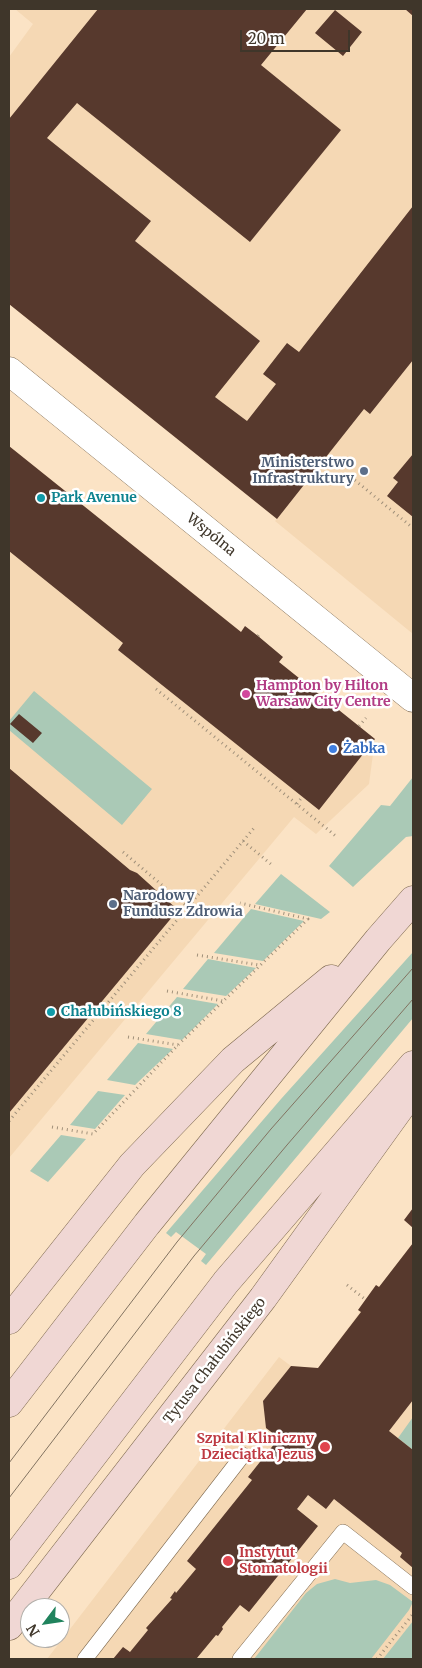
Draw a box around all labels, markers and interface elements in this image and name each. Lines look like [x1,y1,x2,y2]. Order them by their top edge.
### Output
scale bar [242,20,352,52]
text: 20 m [248,29,285,48]
place label: Ministerstwo Infrastruktury [252,455,354,488]
marker: Ministerstwo Infrastruktury [358,465,370,477]
place label: Park Avenue [51,490,137,506]
marker: Park Avenue [35,492,47,504]
street label: Wspólna [183,510,239,560]
place label: Hampton by Hilton Warsaw City Centre [256,678,391,710]
marker: Hampton by Hilton Warsaw City Centre [240,688,252,700]
place label: Żabka [343,741,385,757]
marker: Żabka [327,743,339,755]
place label: Narodowy Fundusz Zdrowia [123,888,243,920]
marker: Narodowy Fundusz Zdrowia [107,898,119,910]
place label: Chałubińskiego 8 [61,1004,182,1020]
marker: Chałubińskiego 8 [45,1006,57,1018]
street label: Tytusa Chałubińskiego [160,1294,270,1428]
place label: Szpital Kliniczny Dzieciątka Jezus [196,1431,314,1464]
marker: Szpital Kliniczny Dzieciątka Jezus [318,1440,332,1454]
place label: Instytut Stomatologii [239,1545,328,1578]
marker: Instytut Stomatologii [221,1554,235,1568]
north arrow [20,1598,70,1648]
text: N [22,1621,44,1640]

